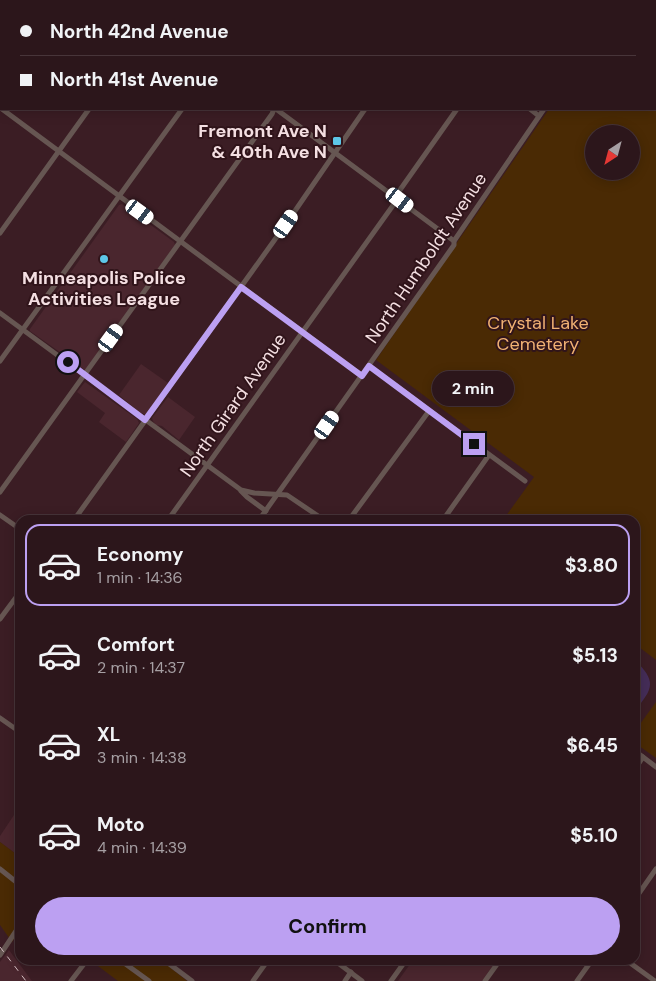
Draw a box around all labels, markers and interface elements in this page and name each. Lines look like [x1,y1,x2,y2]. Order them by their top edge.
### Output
text: North 42nd Avenue [50,19,229,44]
text: North 41st Avenue [50,67,218,92]
place label: Fremont Ave N & 40th Ave N [198,119,327,164]
north arrow [585,125,640,180]
map controls [585,125,640,180]
marker: Fremont Ave N & 40th Ave N [331,135,343,147]
street label: North Humboldt Avenue [360,168,492,348]
car [383,185,416,215]
car [123,197,156,227]
car [271,207,300,241]
marker: Minneapolis Police Activities League [98,253,110,265]
place label: Minneapolis Police Activities League [22,266,186,311]
park label: Crystal Lake Cemetery [487,311,589,356]
car [96,321,125,355]
street label: North Girard Avenue [174,329,292,481]
route start [57,351,79,373]
callout: 2 min [433,372,515,406]
text: 2 min [452,378,494,399]
car [312,408,341,442]
route end [463,433,485,455]
text: Economy [97,542,184,567]
icon: car [37,543,82,588]
text: $3.80 [565,553,618,578]
text: 1 min · 14:36 [97,567,183,588]
text: Comfort [97,632,175,657]
icon: car [37,633,82,678]
text: $5.13 [572,643,618,668]
text: 2 min · 14:37 [97,657,185,678]
text: XL [97,722,120,747]
icon: car [37,723,82,768]
text: $6.45 [566,733,618,758]
text: 3 min · 14:38 [97,747,187,768]
text: Moto [97,812,145,837]
icon: car [37,813,82,858]
text: $5.10 [570,823,618,848]
text: 4 min · 14:39 [97,837,187,858]
button: Confirm [35,897,620,955]

